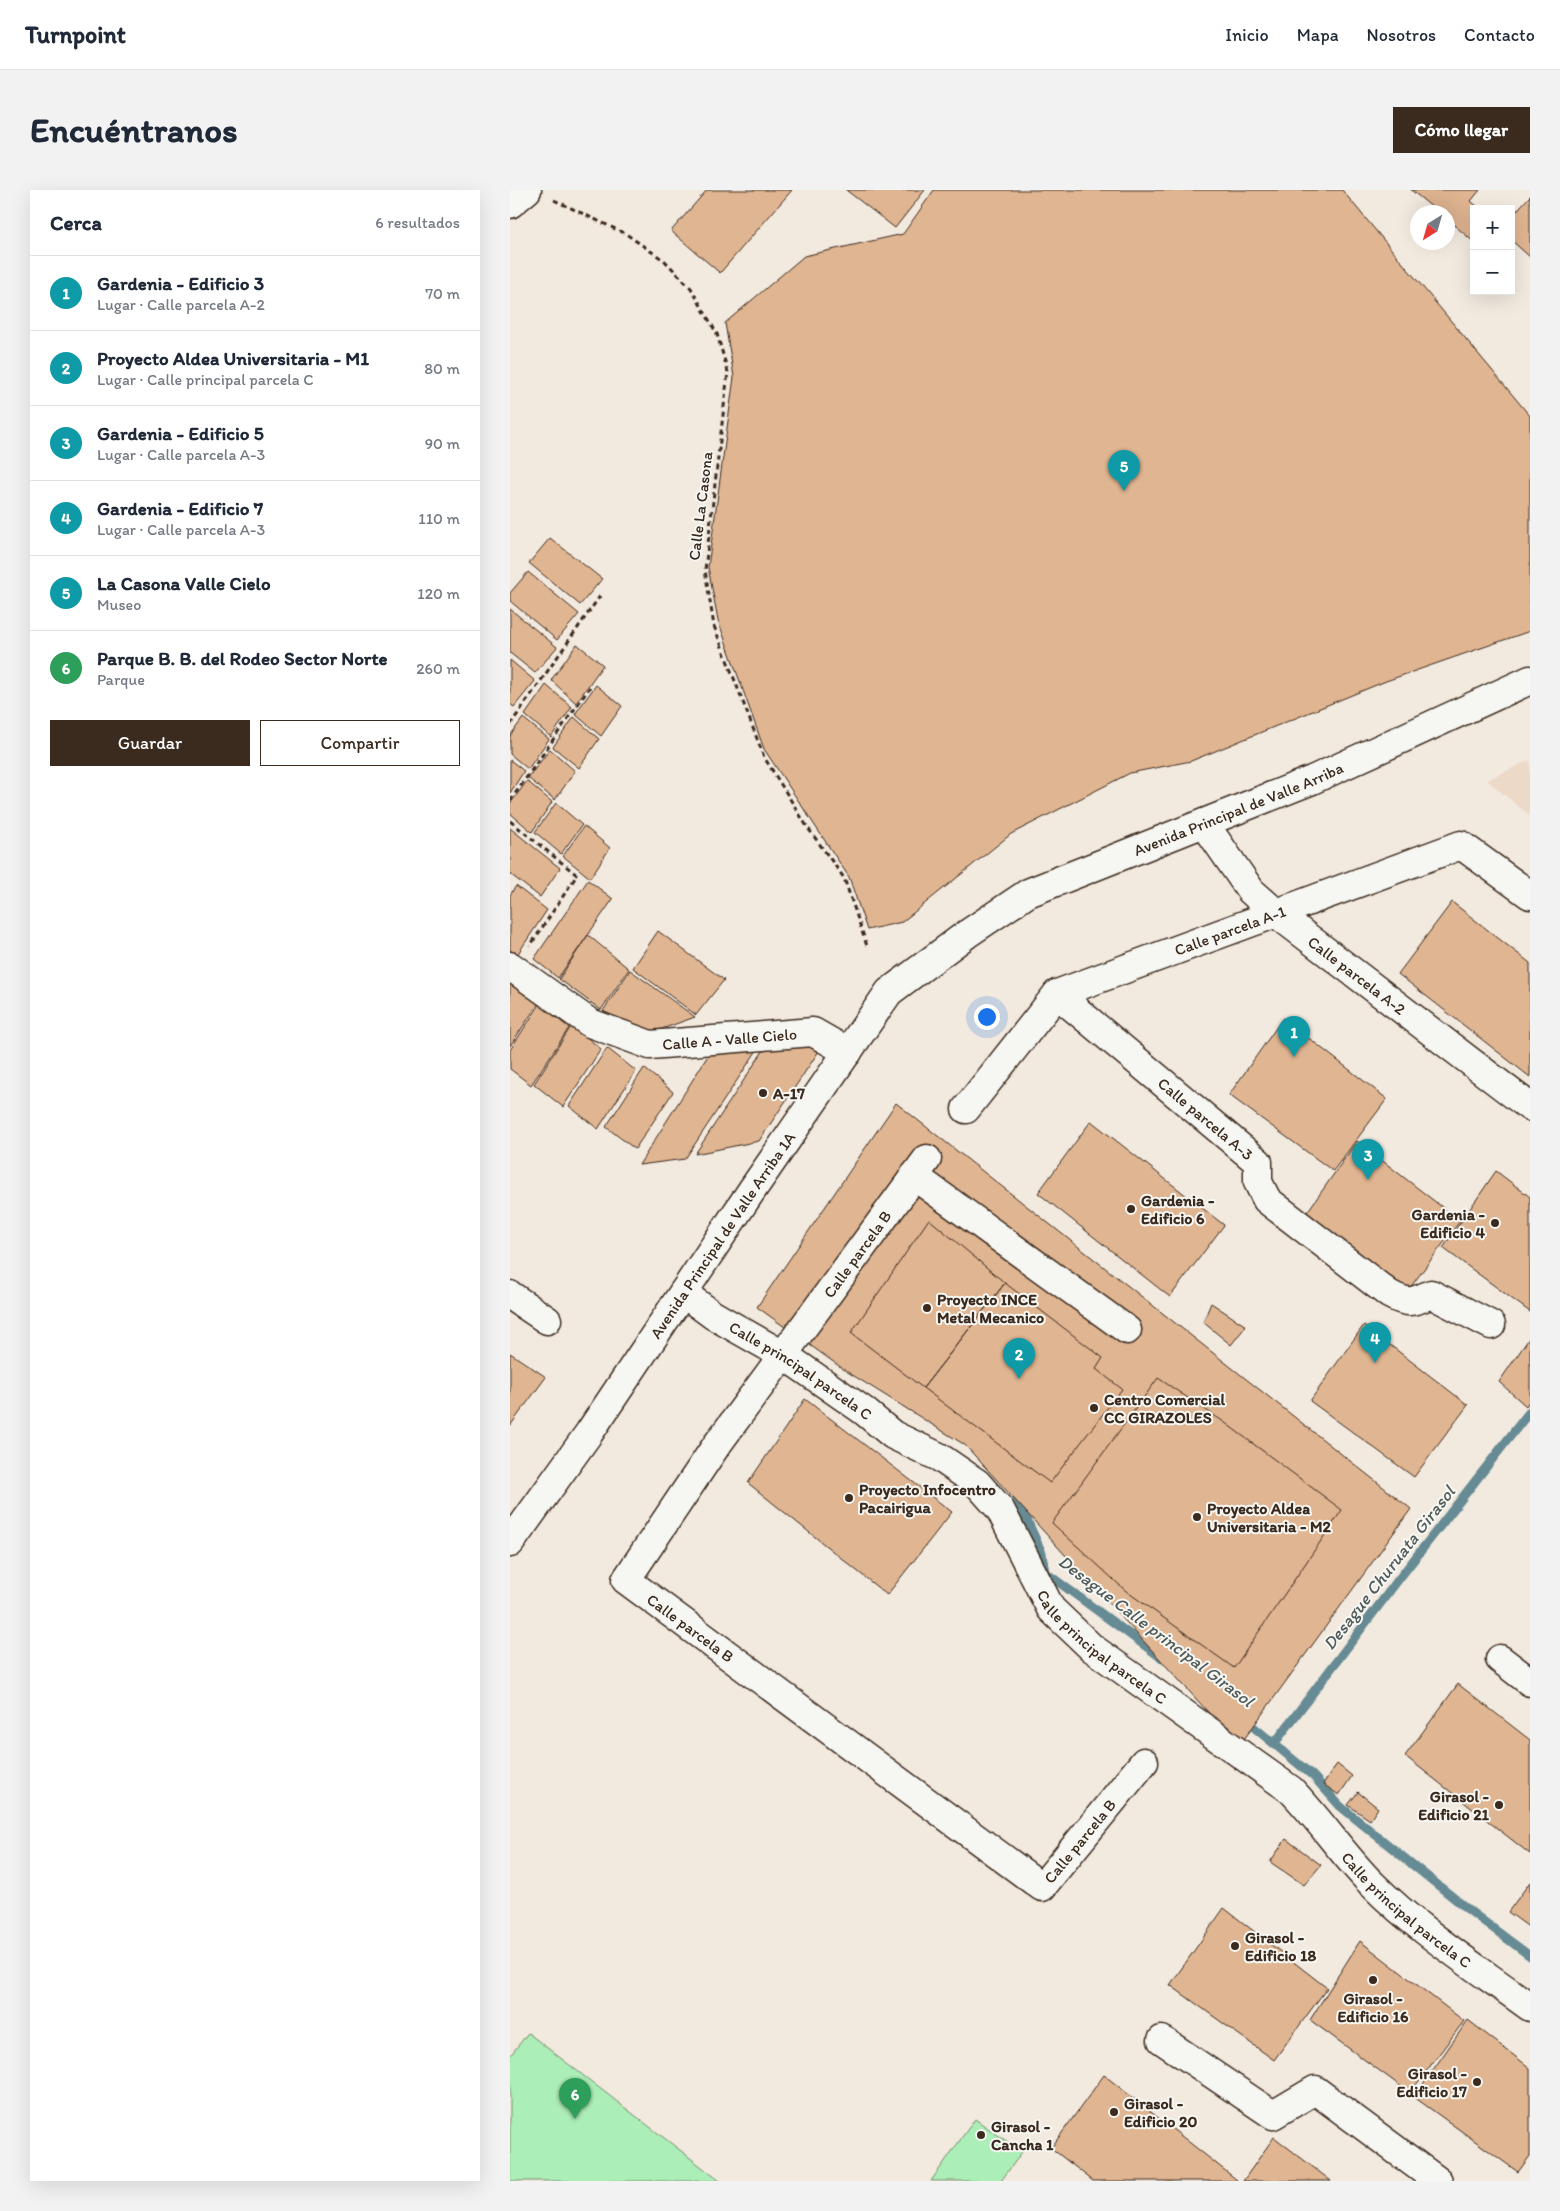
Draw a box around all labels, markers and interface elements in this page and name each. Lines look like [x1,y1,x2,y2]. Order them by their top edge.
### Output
text: Turnpoint [25,20,126,49]
text: Inicio [1225,24,1269,46]
text: Mapa [1297,24,1339,46]
text: Nosotros [1367,24,1436,46]
text: Contacto [1464,24,1535,46]
button: Cómo llegar [1393,107,1530,153]
text: Encuéntranos [30,109,238,151]
north arrow [1410,205,1455,250]
map controls [1470,205,1515,295]
button: + [1470,205,1515,250]
text: Cerca [50,210,102,235]
text: 6 resultados [375,213,460,232]
button: − [1470,250,1515,295]
text: Gardenia - Edificio 3 [97,272,264,295]
text: 1 [62,284,70,303]
text: 70 m [425,284,460,303]
text: Lugar · Calle parcela A-2 [97,295,265,314]
text: Proyecto Aldea Universitaria - M1 [97,347,369,370]
text: 2 [62,359,70,378]
text: 80 m [424,359,460,378]
text: Lugar · Calle principal parcela C [97,370,314,389]
text: Gardenia - Edificio 5 [97,422,264,445]
text: 3 [62,434,70,453]
text: 90 m [425,434,460,453]
text: Lugar · Calle parcela A-3 [97,445,265,464]
street label: Calle La Casona [684,450,717,562]
pin: 5 [1108,450,1140,491]
text: Gardenia - Edificio 7 [97,497,263,520]
text: 4 [61,509,71,528]
text: 110 m [418,509,460,528]
text: Lugar · Calle parcela A-3 [97,520,265,539]
text: La Casona Valle Cielo [97,572,271,595]
text: 5 [62,584,70,603]
text: 120 m [417,584,460,603]
text: Museo [97,595,141,614]
text: Parque B. B. del Rodeo Sector Norte [97,647,388,670]
text: 6 [62,659,70,678]
text: 260 m [416,659,460,678]
text: Parque [97,670,145,689]
button: Guardar [50,720,250,766]
button: Compartir [260,720,460,766]
street label: Avenida Principal de Valle Arriba [1131,758,1346,860]
street label: Calle parcela A-1 [1172,901,1289,960]
street label: Calle parcela A-2 [1304,932,1410,1019]
your location [974,1004,1000,1030]
pin: 1 [1278,1016,1310,1057]
street label: Calle A - Valle Cielo [662,1024,798,1054]
street label: Calle parcela A-3 [1154,1074,1257,1164]
place label: A-17 [772,1084,805,1103]
marker: A-17 [757,1087,769,1099]
street label: Avenida Principal de Valle Arriba 1A [646,1128,799,1342]
pin: 3 [1352,1139,1384,1180]
place label: Gardenia - Edificio 6 [1141,1191,1215,1228]
marker: Gardenia - Edificio 6 [1125,1203,1137,1215]
place label: Gardenia - Edificio 4 [1412,1205,1486,1242]
street label: Calle parcela B [819,1207,895,1302]
marker: Gardenia - Edificio 4 [1489,1217,1501,1229]
place label: Proyecto INCE Metal Mecanico [937,1290,1044,1327]
marker: Proyecto INCE Metal Mecanico [921,1302,933,1314]
street label: Calle principal parcela C [726,1317,876,1424]
pin: 4 [1359,1322,1391,1363]
pin: 2 [1003,1338,1035,1379]
place label: Centro Comercial CC GIRAZOLES [1104,1390,1225,1427]
marker: Centro Comercial CC GIRAZOLES [1088,1402,1100,1414]
place label: Proyecto Infocentro Pacairigua [859,1480,996,1518]
water label: Desague Churuata Girasol [1318,1480,1461,1654]
marker: Proyecto Infocentro Pacairigua [843,1492,855,1504]
place label: Proyecto Aldea Universitaria - M2 [1207,1499,1332,1536]
marker: Proyecto Aldea Universitaria - M2 [1191,1511,1203,1523]
water label: Desague Calle principal Girasol [1054,1550,1260,1713]
street label: Calle principal parcela C [1033,1587,1170,1708]
street label: Calle parcela B [643,1590,738,1666]
place label: Girasol - Edificio 21 [1418,1787,1490,1824]
street label: Calle parcela B [1040,1795,1120,1887]
marker: Girasol - Edificio 21 [1493,1799,1505,1811]
street label: Calle principal parcela C [1337,1848,1475,1972]
place label: Girasol - Edificio 18 [1245,1928,1316,1965]
marker: Girasol - Edificio 18 [1229,1940,1241,1952]
marker: Girasol - Edificio 16 [1367,1974,1379,1986]
place label: Girasol - Edificio 16 [1338,1989,1409,2026]
place label: Girasol - Edificio 17 [1397,2064,1468,2101]
marker: Girasol - Edificio 17 [1471,2076,1483,2088]
pin: 6 [559,2078,591,2119]
place label: Girasol - Edificio 20 [1124,2094,1197,2131]
marker: Girasol - Edificio 20 [1108,2106,1120,2118]
place label: Girasol - Cancha 1 [991,2117,1054,2154]
marker: Girasol - Cancha 1 [975,2129,987,2141]

